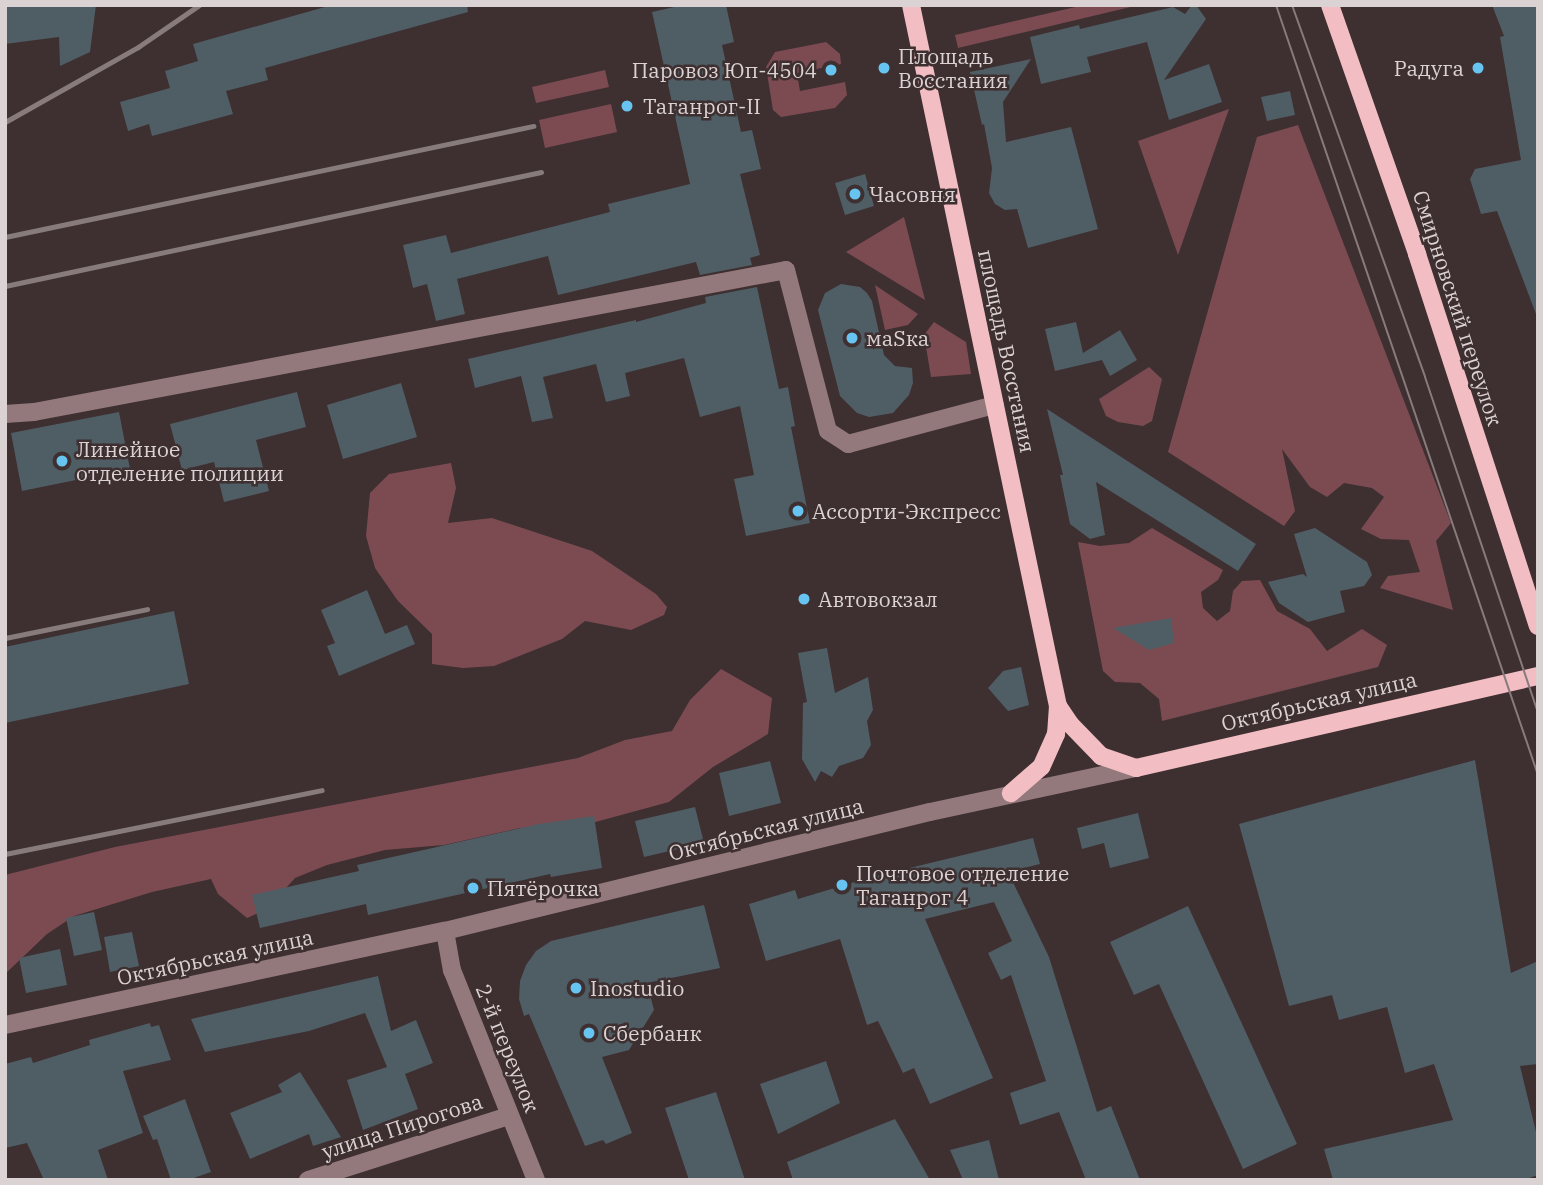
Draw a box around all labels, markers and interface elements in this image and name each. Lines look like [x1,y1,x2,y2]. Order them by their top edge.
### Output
place label: Площадь Восстания [898,43,1008,93]
place label: Радуга [1394,55,1464,81]
place label: Паровоз Юп-4504 [632,57,817,83]
marker: Площадь Восстания [876,60,892,76]
marker: Радуга [1470,60,1486,76]
marker: Паровоз Юп-4504 [823,62,839,78]
place label: Таганрог-II [643,93,761,119]
marker: Таганрог-II [617,96,637,116]
place label: Часовня [869,181,956,207]
marker: Часовня [847,186,863,202]
street label: Смирновский переулок [1408,187,1508,429]
street label: площадь Восстания [973,247,1041,455]
place label: маSка [866,325,929,351]
marker: маSка [844,330,860,346]
place label: Линейное отделение полиции [76,436,284,486]
marker: Линейное отделение полиции [54,453,70,469]
place label: Ассорти-Экспресс [812,498,1001,524]
marker: Ассорти-Экспресс [790,503,806,519]
place label: Автовокзал [818,586,938,612]
marker: Автовокзал [796,591,812,607]
street label: Октябрьская улица [1219,666,1419,736]
street label: Октябрьская улица [666,793,866,865]
place label: Почтовое отделение Таганрог 4 [856,860,1069,910]
place label: Пятёрочка [487,875,599,901]
marker: Почтовое отделение Таганрог 4 [834,877,850,893]
marker: Пятёрочка [465,880,481,896]
street label: Октябрьская улица [115,924,315,990]
place label: Inostudio [590,975,684,1001]
street label: 2-й переулок [471,980,545,1116]
marker: Inostudio [568,980,584,996]
place label: Сбербанк [603,1020,702,1046]
marker: Сбербанк [581,1025,597,1041]
street label: улица Пирогова [318,1088,486,1164]

